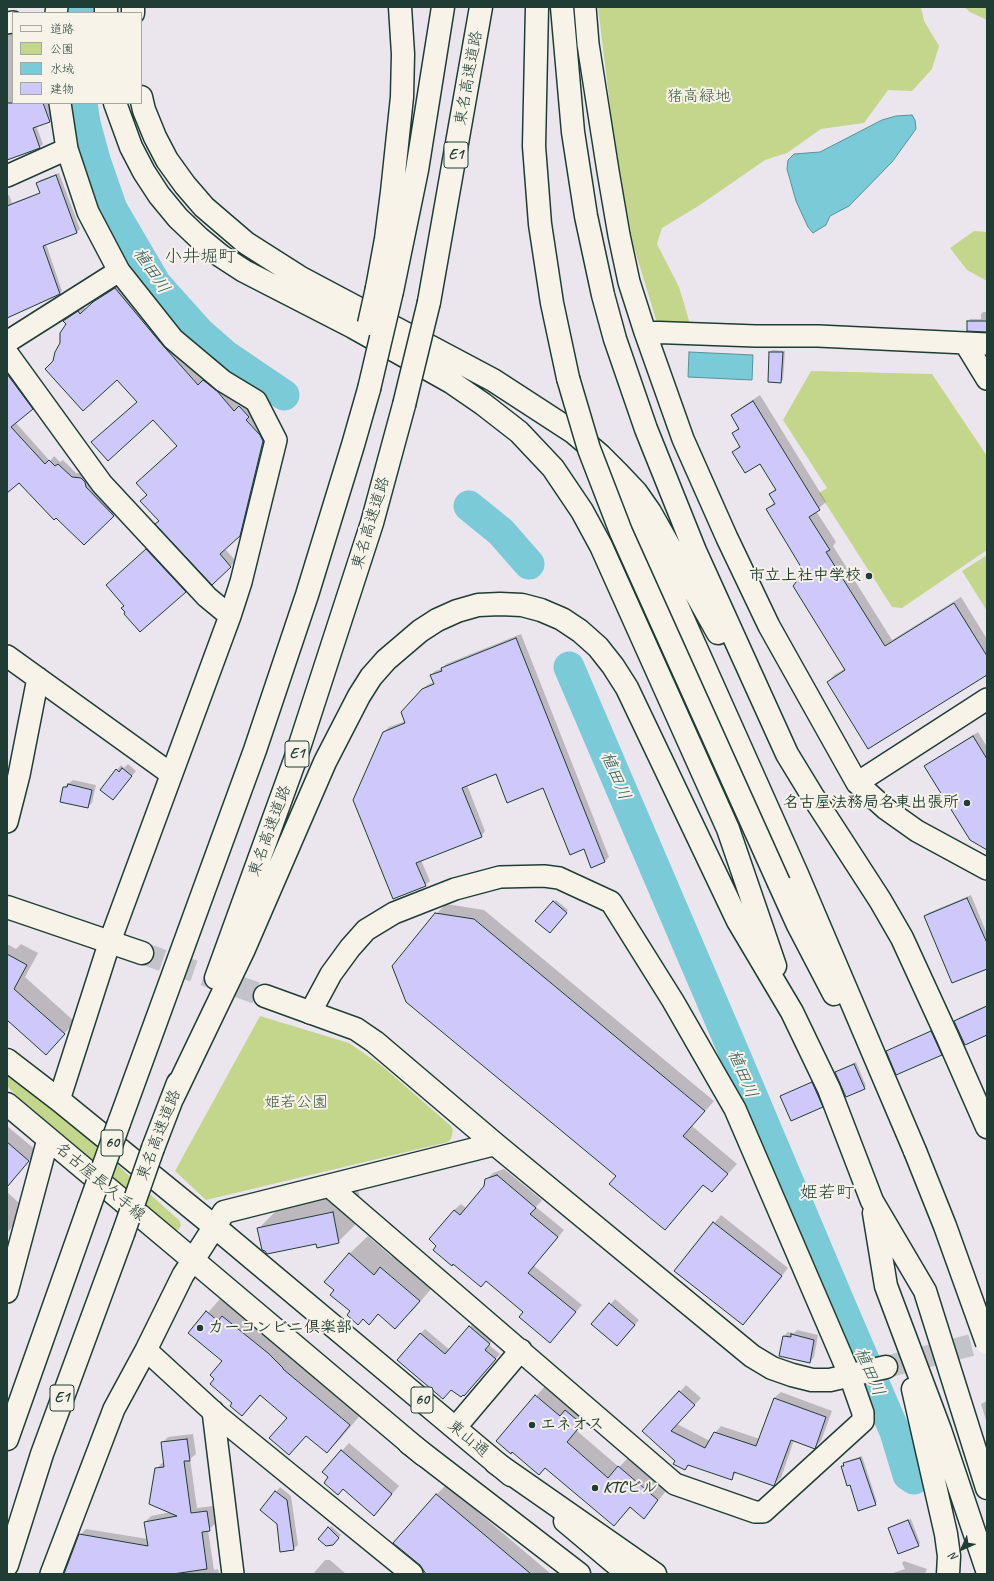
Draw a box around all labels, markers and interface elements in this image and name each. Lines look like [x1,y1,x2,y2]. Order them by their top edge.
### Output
legend [12,12,142,104]
text: 道路 [50,21,74,37]
street label: 東名高速道路 [451,29,487,127]
text: 公園 [50,41,74,57]
text: 水域 [50,61,74,77]
text: 建物 [50,81,74,97]
park label: 猪高緑地 [667,87,731,107]
road number: E1 [444,142,468,168]
water label: 植田川 [128,244,174,298]
district label: 小井堀町 [164,246,236,268]
street label: 東名高速道路 [348,474,394,572]
place label: 市立上社中学校 [749,566,861,586]
marker: 市立上社中学校 [864,571,874,581]
road number: E1 [285,741,309,767]
water label: 植田川 [596,749,634,803]
street label: 東名高速道路 [245,783,295,879]
place label: 名古屋法務局名東出張所 [783,793,959,813]
marker: 名古屋法務局名東出張所 [962,798,972,808]
water label: 植田川 [723,1047,761,1101]
street label: 東名高速道路 [133,1087,185,1183]
park label: 姫若公園 [264,1093,328,1113]
road number: 60 [101,1130,123,1156]
street label: 名古屋長久手線 [51,1139,149,1225]
district label: 姫若町 [800,1182,854,1204]
place label: カーコンビニ倶楽部 [208,1318,352,1338]
marker: カーコンビニ倶楽部 [195,1323,205,1333]
water label: 植田川 [850,1345,888,1399]
road number: E1 [50,1385,74,1411]
road number: 60 [411,1387,433,1413]
place label: エネオス [540,1415,604,1435]
street label: 東山通 [443,1416,493,1462]
marker: エネオス [527,1420,537,1430]
place label: KTCビル [603,1478,658,1498]
marker: KTCビル [590,1483,600,1493]
north arrow [942,1529,982,1569]
text: N [946,1550,961,1565]

